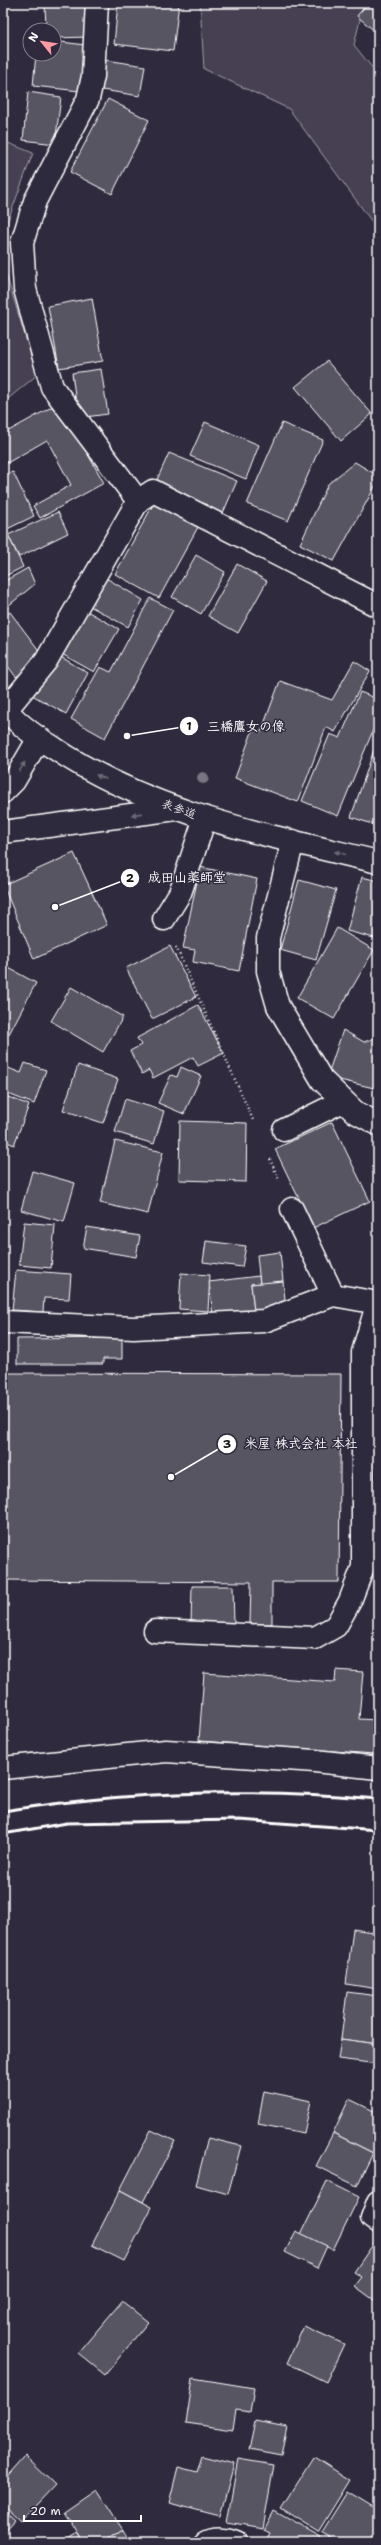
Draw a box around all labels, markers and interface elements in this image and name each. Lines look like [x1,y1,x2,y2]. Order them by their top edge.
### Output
north arrow [22,22,62,62]
text: N [25,29,43,45]
callout: 三橋鷹女の像 [179,714,293,739]
text: 1 [186,718,192,734]
text: 三橋鷹女の像 [207,718,285,735]
one-way arrow [19,761,26,773]
one-way arrow [95,773,107,779]
street label: 表参道 [159,795,199,823]
one-way arrow [131,811,143,817]
one-way arrow [334,849,346,855]
callout: 成田山薬師堂 [120,865,234,890]
text: 成田山薬師堂 [148,869,226,886]
text: 2 [126,870,135,886]
callout: 米屋 株式会社 本社 [217,1431,366,1456]
text: 米屋 株式会社 本社 [245,1435,357,1452]
text: 3 [223,1436,231,1452]
scale bar [24,2497,141,2523]
text: 20 m [30,2503,61,2519]

